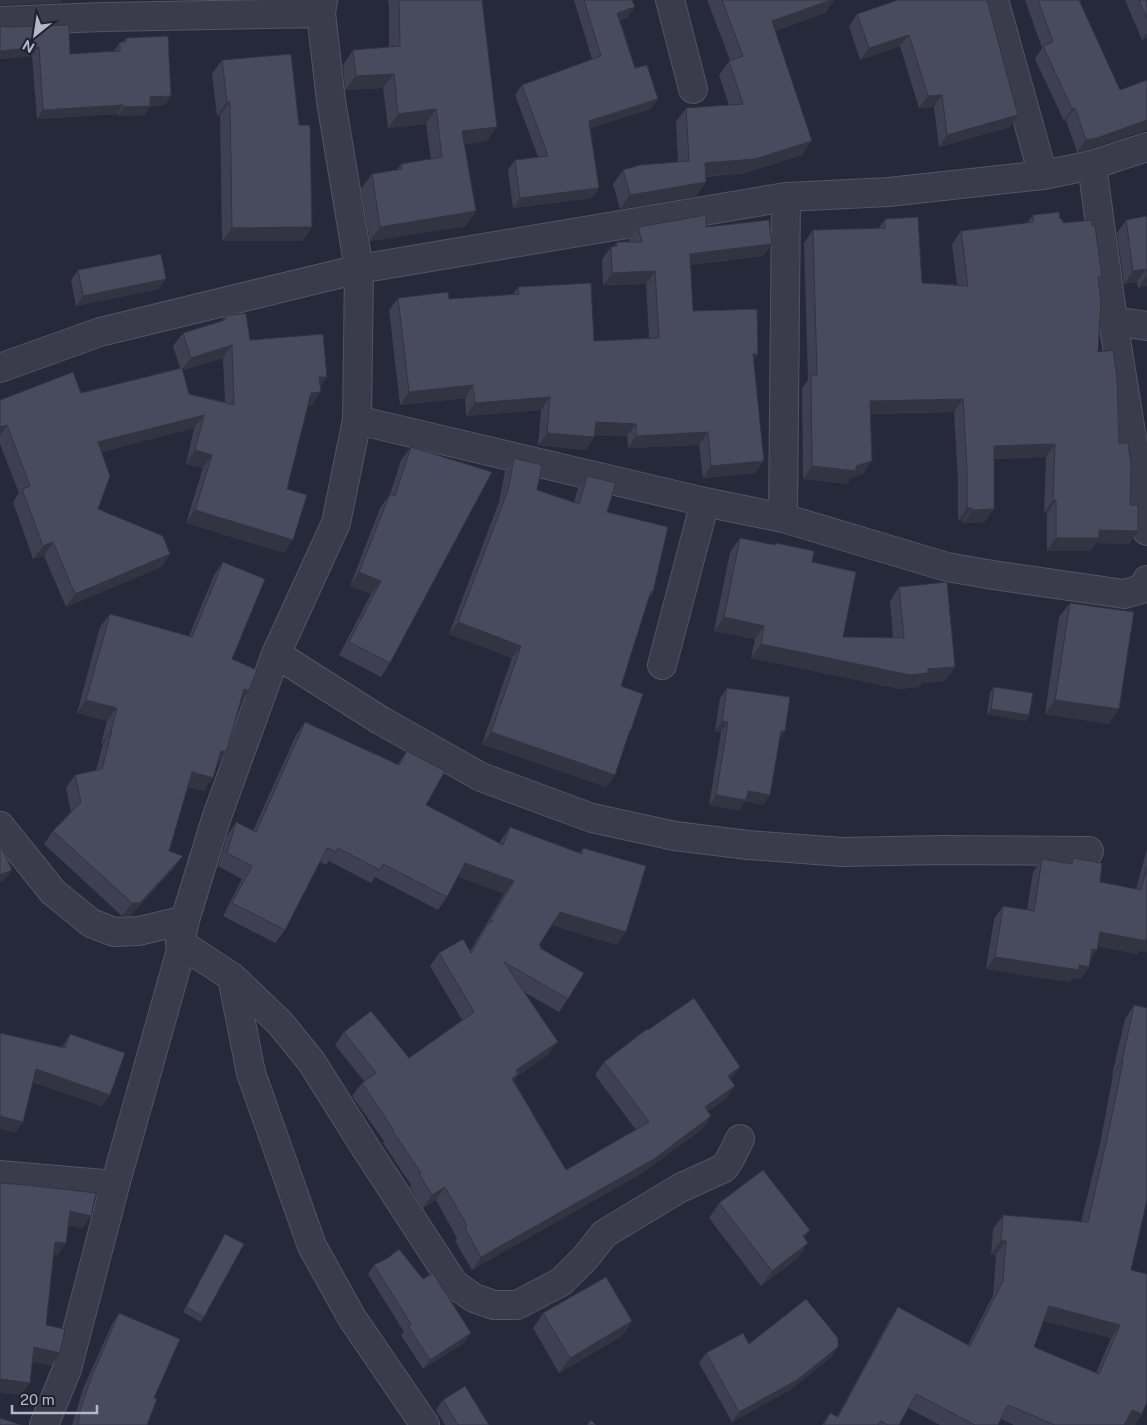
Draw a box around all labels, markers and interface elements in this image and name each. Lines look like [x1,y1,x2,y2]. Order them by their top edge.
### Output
north arrow [10,10,60,60]
text: N [20,37,37,56]
scale bar [12,1382,98,1414]
text: 20 m [20,1391,55,1408]

